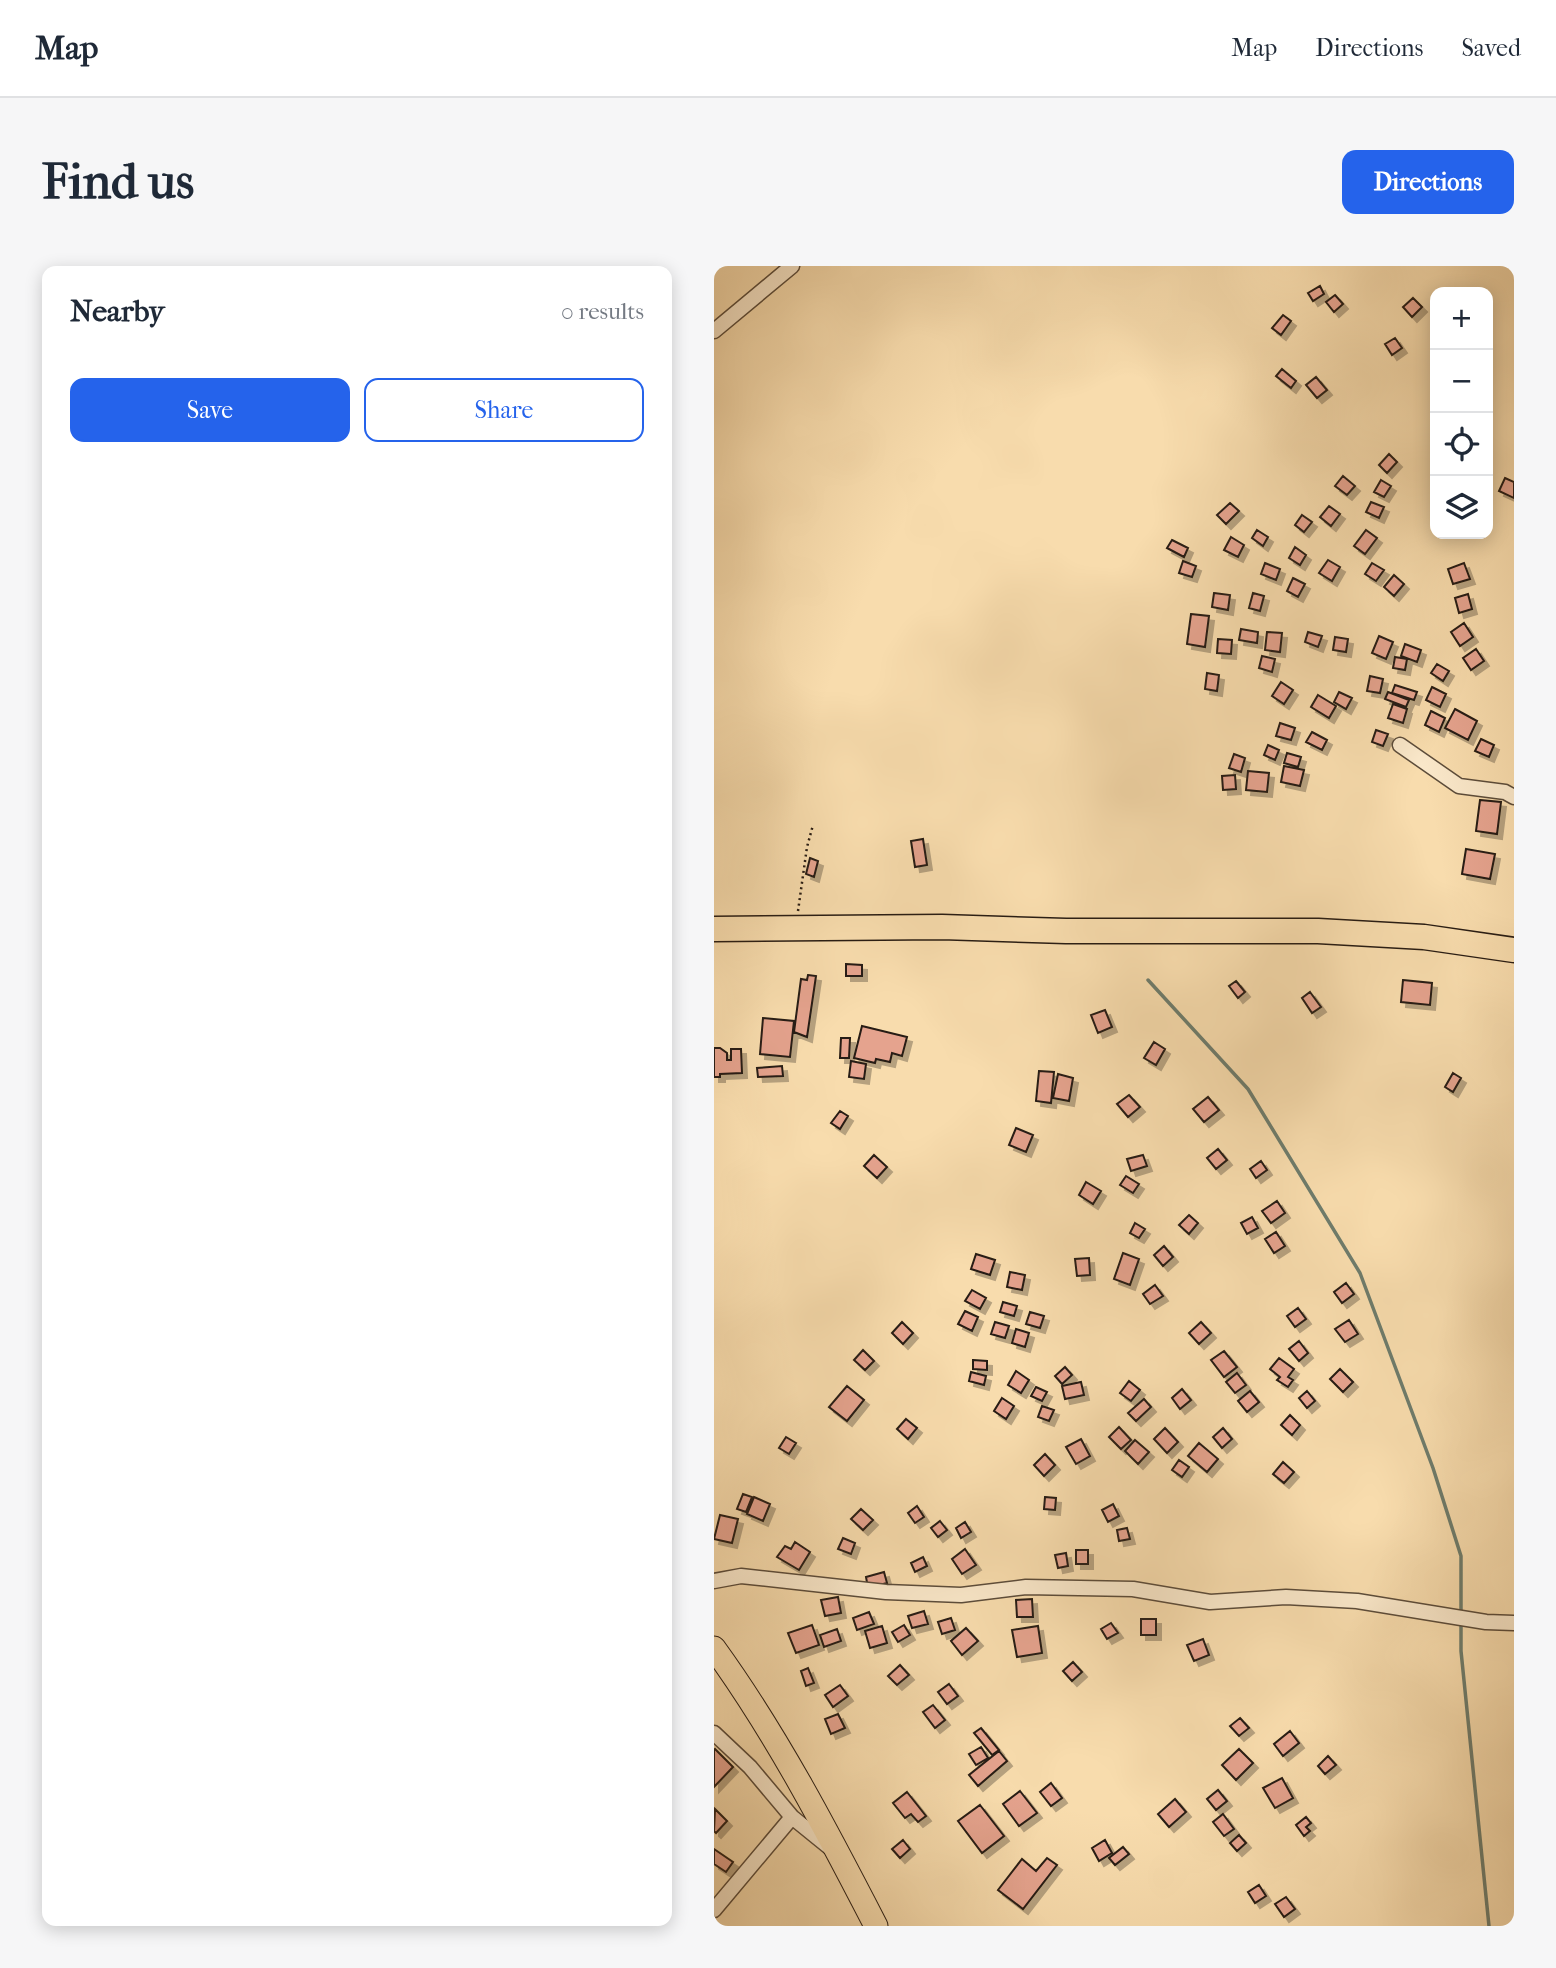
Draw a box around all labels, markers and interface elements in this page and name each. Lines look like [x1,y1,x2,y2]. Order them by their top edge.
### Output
text: Map [35,29,98,68]
text: Map [1231,34,1277,62]
text: Directions [1315,34,1423,62]
text: Saved [1461,34,1521,62]
button: Directions [1342,150,1514,214]
text: Find us [42,153,194,211]
map controls [1430,287,1493,539]
button: + [1430,287,1493,350]
text: Nearby [70,294,165,329]
text: 0 results [561,298,644,325]
button: − [1430,350,1493,413]
button: Save [70,378,350,442]
button: Share [364,378,644,442]
button: locate [1430,413,1493,476]
button: layers [1430,476,1493,539]

